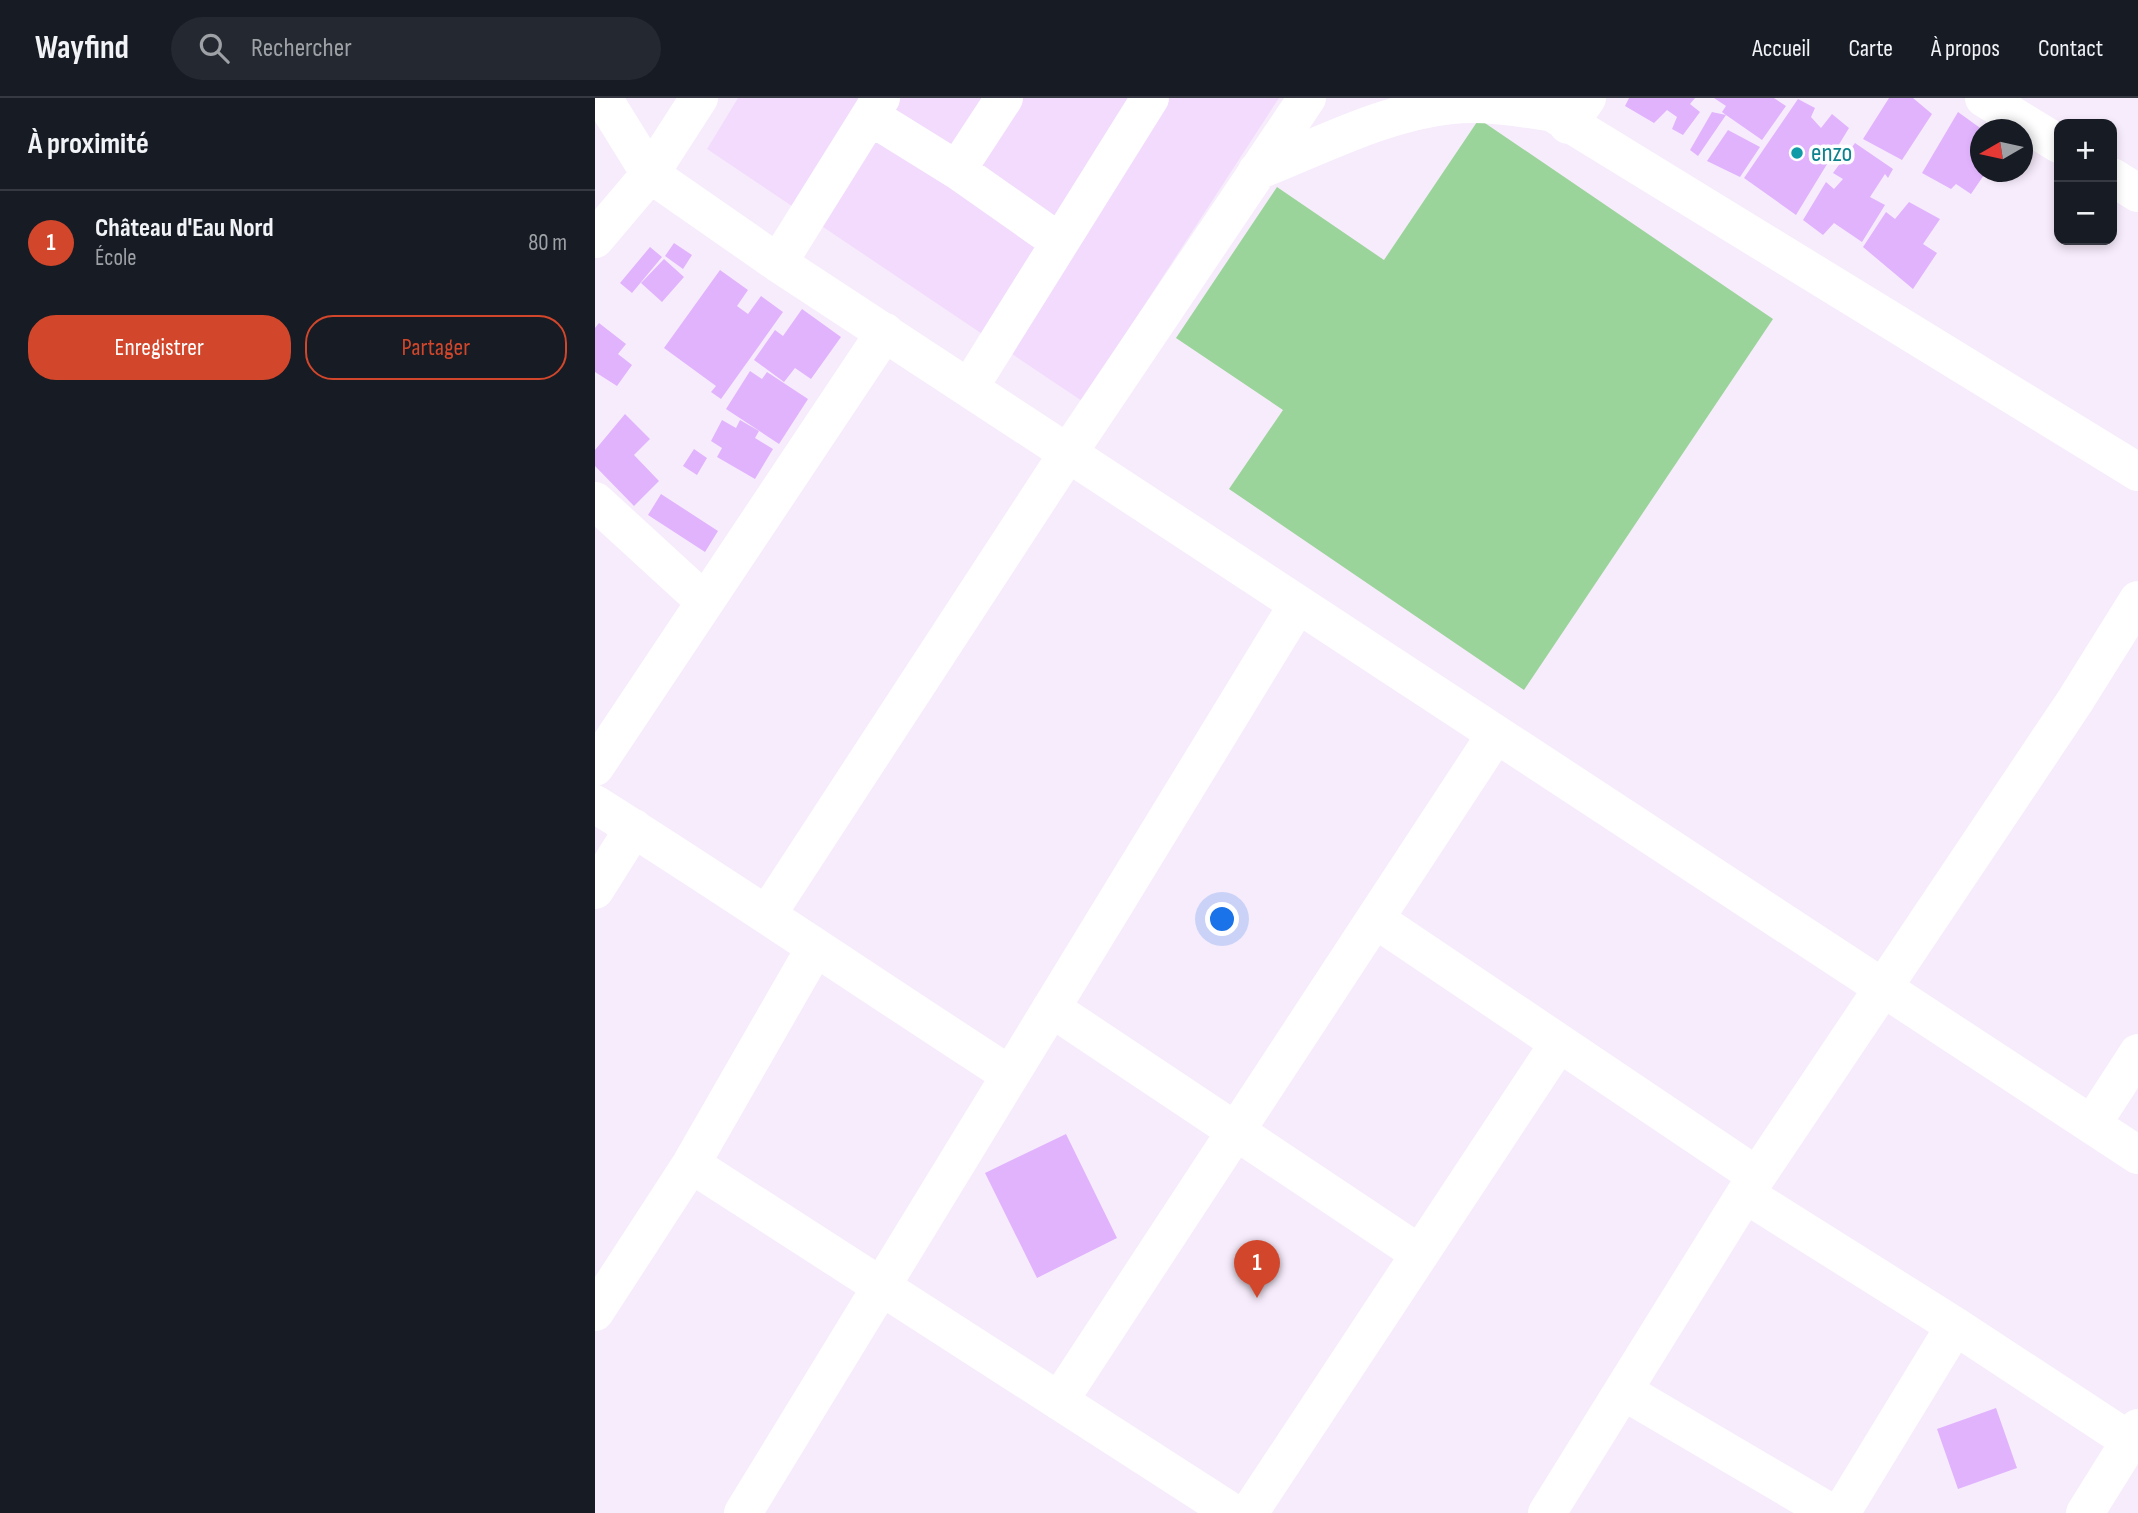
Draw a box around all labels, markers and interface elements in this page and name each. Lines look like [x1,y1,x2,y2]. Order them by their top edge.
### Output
search box [171,17,661,80]
text: Wayfind [35,28,129,68]
icon: search [195,29,233,67]
text: Rechercher [251,33,352,64]
text: Accueil [1752,34,1811,63]
text: Carte [1849,34,1893,63]
text: À propos [1931,34,2000,63]
text: Contact [2038,34,2103,63]
north arrow [1970,119,2033,182]
map controls [2054,119,2117,245]
button: + [2054,119,2117,182]
text: À proximité [28,126,149,162]
place label: enzo [1811,138,1852,169]
marker: enzo [1789,145,1805,161]
button: − [2054,182,2117,245]
text: Château d'Eau Nord [95,213,274,244]
text: 1 [46,229,56,257]
text: 80 m [528,229,567,257]
text: École [95,244,137,272]
button: Enregistrer [28,315,291,380]
button: Partager [305,315,567,380]
your location [1205,902,1239,936]
pin: 1 [1234,1240,1280,1298]

